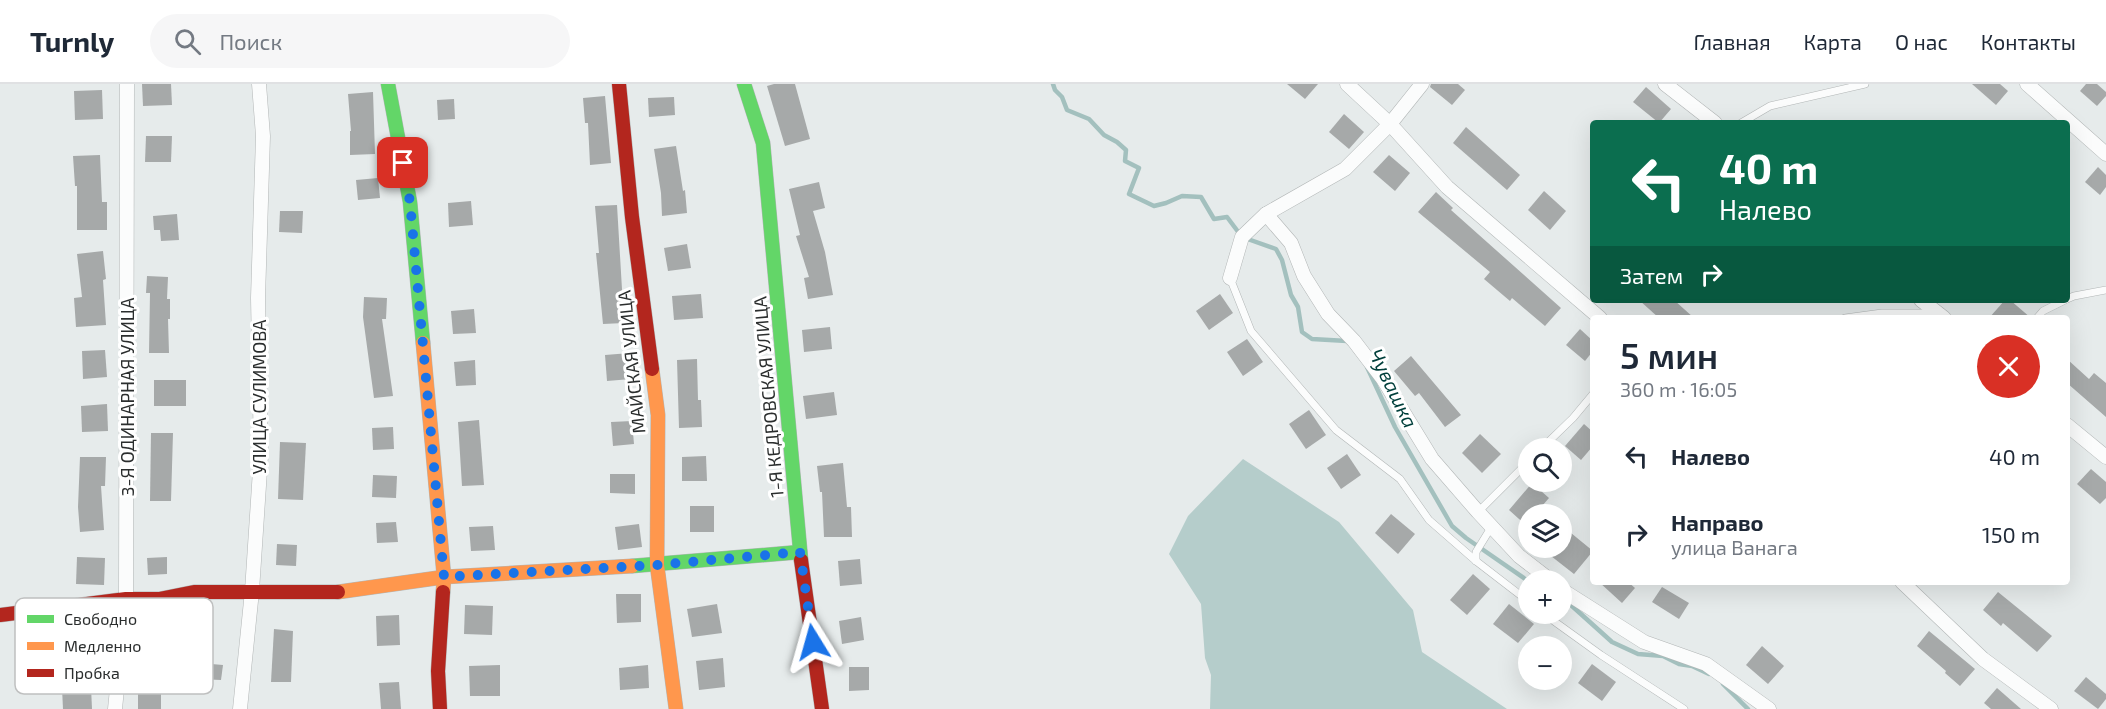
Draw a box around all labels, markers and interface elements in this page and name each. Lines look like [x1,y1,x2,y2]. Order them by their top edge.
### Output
search box [150,14,570,68]
text: Turnly [30,24,114,58]
icon: search [171,25,204,58]
text: Поиск [219,28,282,54]
text: Главная [1694,29,1771,54]
text: Карта [1804,29,1862,54]
text: О нас [1895,29,1948,54]
text: Контакты [1981,29,2076,54]
pin [377,137,428,188]
text: 40 m [1719,142,1818,192]
icon: left [1620,144,1698,222]
icon: arrive [386,146,419,179]
text: Налево [1719,193,1812,225]
icon: right [1695,258,1728,291]
text: Затем [1620,262,1683,288]
street label: МАЙСКАЯ УЛИЦА [612,289,649,435]
street label: 1-Я КЕДРОВСКАЯ УЛИЦА [748,295,788,499]
street label: 3-Я ОДИНАРНАЯ УЛИЦА [116,297,138,496]
street label: УЛИЦА СУЛИМОВА [248,319,270,475]
text: 5 мин [1620,333,1718,376]
button: close [1977,335,2040,398]
water label: Чувашка [1365,345,1423,431]
text: 360 m · 16:05 [1620,377,1737,401]
map controls [1518,438,1572,690]
button: search [1518,438,1572,492]
icon: left [1620,440,1653,473]
text: Налево [1671,443,1750,469]
text: 40 m [1989,443,2040,469]
button: layers [1518,504,1572,558]
text: Направо [1671,509,1764,535]
icon: right [1620,518,1653,551]
text: 150 m [1982,521,2040,547]
text: улица Ванага [1671,535,1798,559]
button: + [1518,570,1572,624]
legend [15,598,213,694]
text: Свободно [64,609,137,628]
position arrow [781,610,845,674]
text: Медленно [64,636,141,655]
button: − [1518,636,1572,690]
text: Пробка [64,663,120,682]

